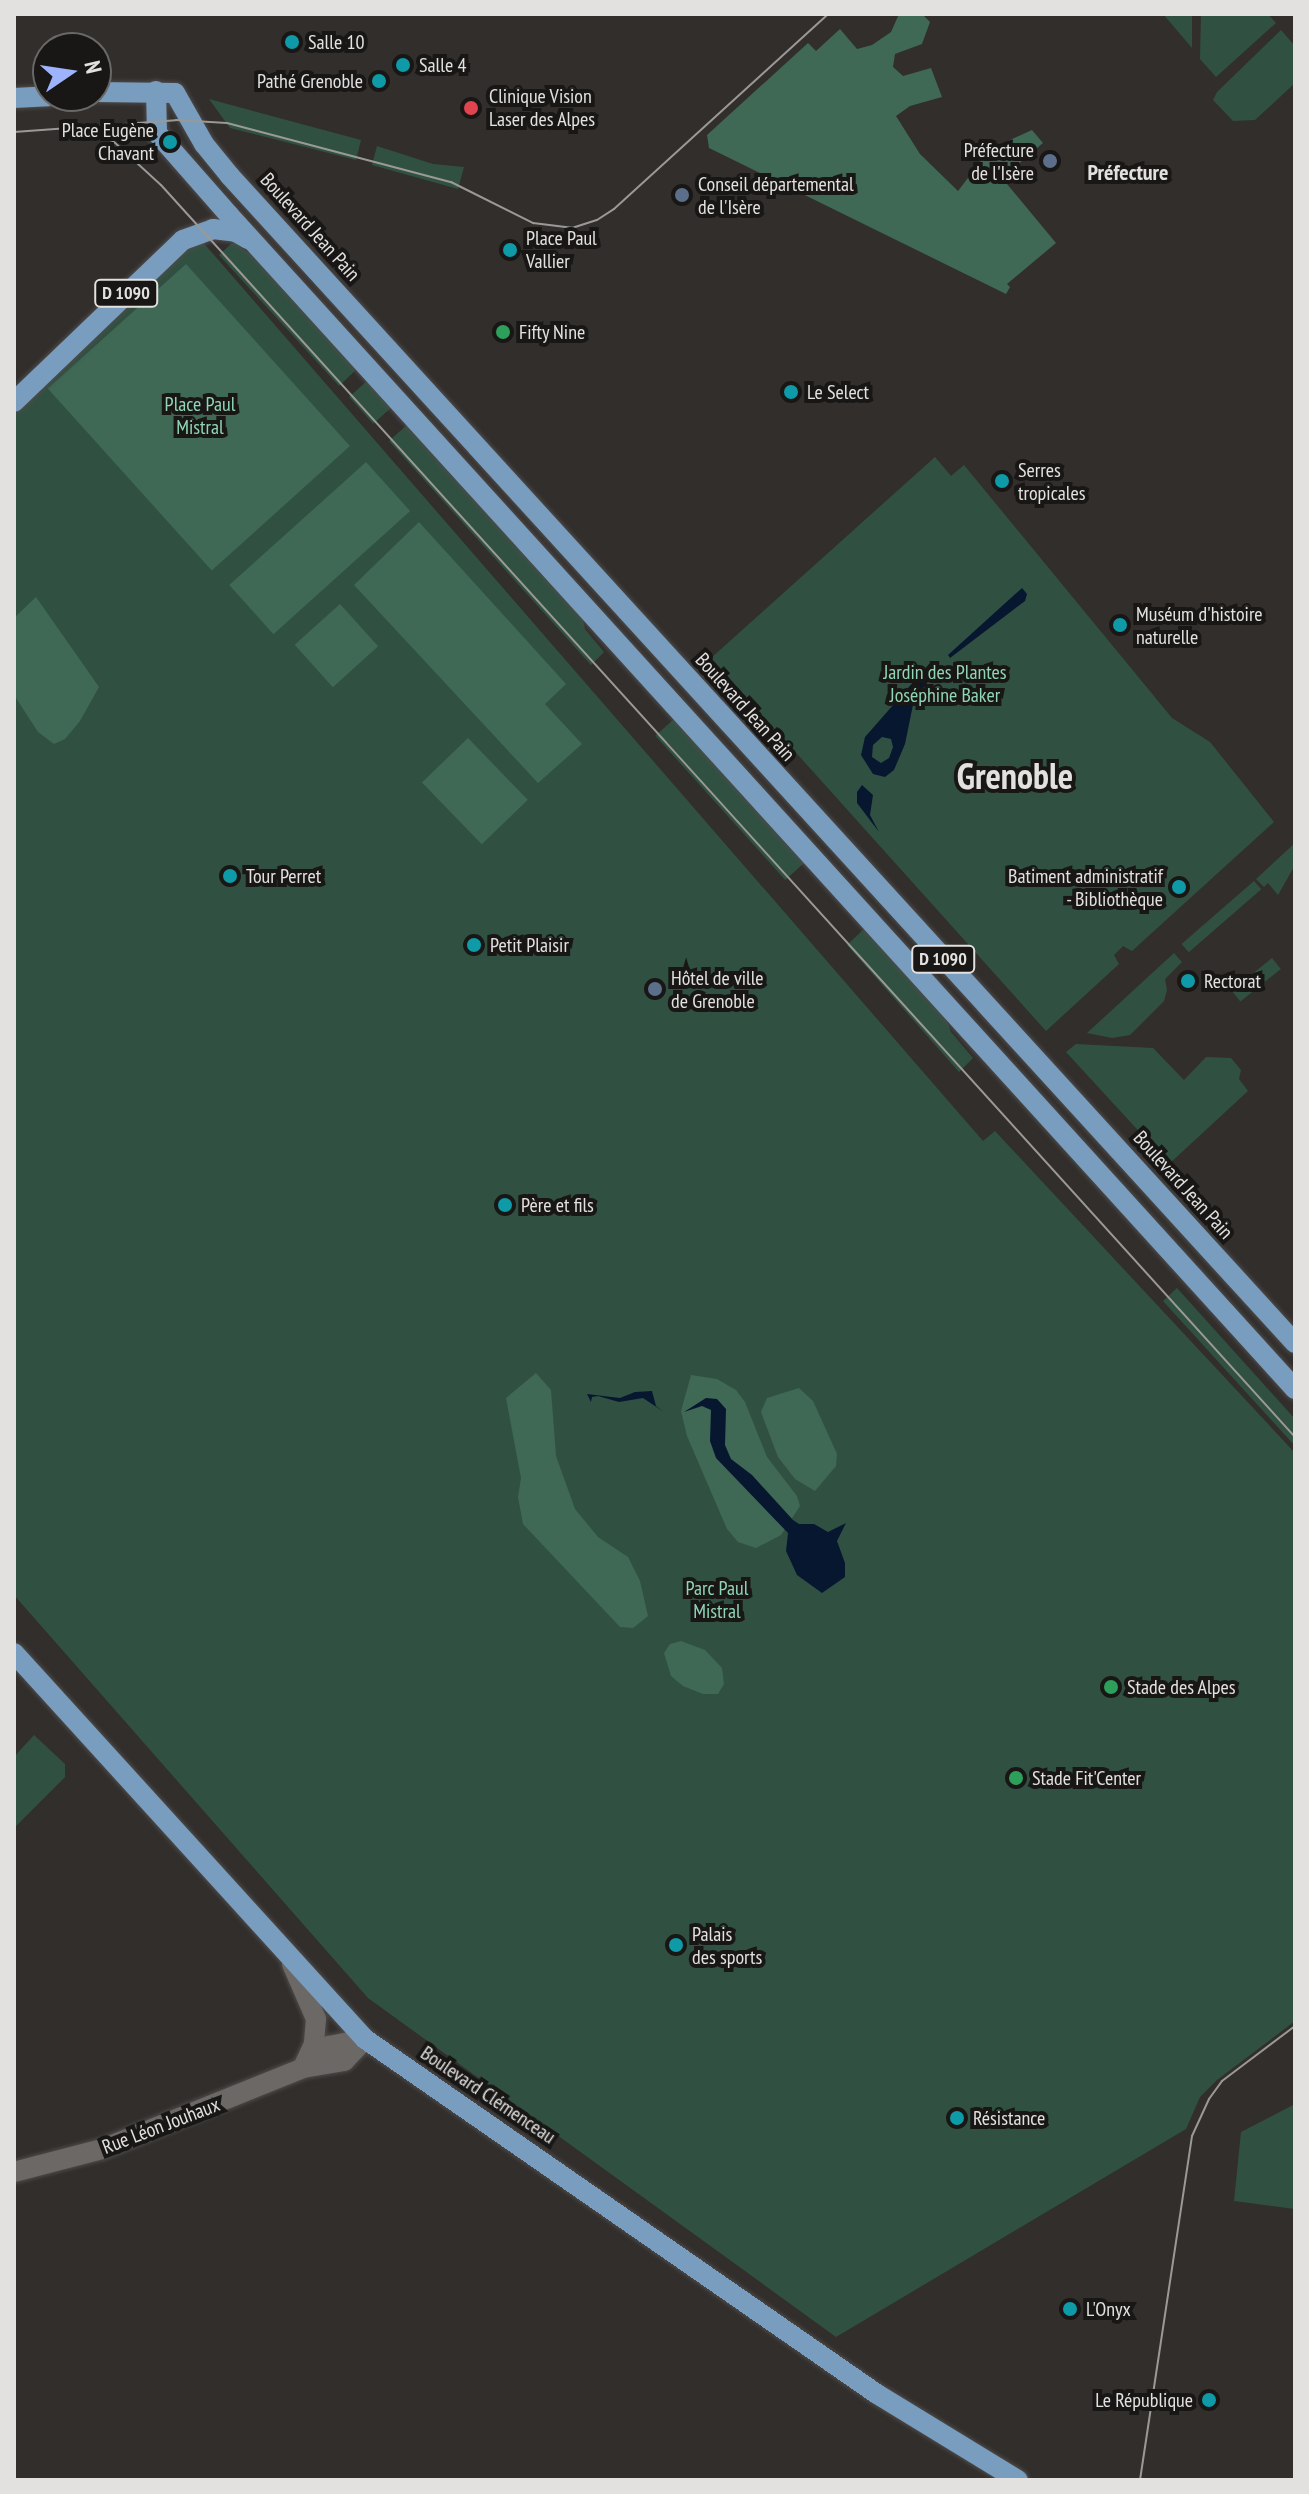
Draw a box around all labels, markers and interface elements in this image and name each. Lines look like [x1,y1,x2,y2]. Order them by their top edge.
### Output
place label: Salle 10 [308,30,364,54]
north arrow [32,32,112,112]
marker: Salle 10 [283,33,301,51]
place label: Salle 4 [419,53,466,77]
marker: Salle 4 [394,56,412,74]
text: N [78,58,108,76]
place label: Pathé Grenoble [257,69,363,93]
marker: Pathé Grenoble [370,72,388,90]
place label: Clinique Vision Laser des Alpes [489,84,596,131]
marker: Clinique Vision Laser des Alpes [460,97,482,119]
place label: Place Eugène Chavant [62,118,154,165]
marker: Place Eugène Chavant [161,133,179,151]
place label: Préfecture de l'Isère [964,138,1034,185]
marker: Préfecture de l'Isère [1041,152,1059,170]
district label: Préfecture [1088,160,1168,186]
street label: Boulevard Jean Pain [255,168,365,286]
place label: Conseil départemental de l'Isère [698,172,854,219]
marker: Conseil départemental de l'Isère [673,186,691,204]
place label: Place Paul Vallier [526,226,597,273]
marker: Place Paul Vallier [501,241,519,259]
road number: D 1090 [94,279,158,307]
place label: Fifty Nine [519,320,586,344]
marker: Fifty Nine [494,323,512,341]
place label: Le Select [807,380,869,404]
marker: Le Select [782,383,800,401]
park label: Place Paul Mistral [165,393,235,440]
place label: Serres tropicales [1018,458,1085,505]
marker: Serres tropicales [993,472,1011,490]
place label: Muséum d'histoire naturelle [1136,602,1263,649]
marker: Muséum d'histoire naturelle [1111,616,1129,634]
street label: Boulevard Jean Pain [690,648,800,766]
park label: Jardin des Plantes Joséphine Baker [883,661,1007,708]
district label: Grenoble [957,754,1073,798]
place label: Tour Perret [246,864,321,888]
place label: Batiment administratif - Bibliothèque [1008,864,1163,911]
marker: Tour Perret [221,867,239,885]
marker: Batiment administratif - Bibliothèque [1170,878,1188,896]
place label: Petit Plaisir [490,933,569,957]
marker: Petit Plaisir [465,936,483,954]
road number: D 1090 [911,945,975,973]
place label: Hôtel de ville de Grenoble [671,966,764,1013]
place label: Rectorat [1204,969,1261,993]
marker: Rectorat [1179,972,1197,990]
marker: Hôtel de ville de Grenoble [646,980,664,998]
street label: Boulevard Jean Pain [1128,1126,1238,1244]
place label: Père et fils [521,1193,594,1217]
marker: Père et fils [496,1196,514,1214]
park label: Parc Paul Mistral [685,1577,749,1624]
place label: Stade des Alpes [1127,1675,1236,1699]
marker: Stade des Alpes [1102,1678,1120,1696]
place label: Stade Fit'Center [1032,1766,1141,1790]
marker: Stade Fit'Center [1007,1769,1025,1787]
place label: Palais des sports [692,1922,762,1969]
marker: Palais des sports [667,1936,685,1954]
street label: Boulevard Clémenceau [416,2041,560,2149]
street label: Rue Léon Jouhaux [99,2093,223,2159]
place label: Résistance [973,2106,1045,2130]
marker: Résistance [948,2109,966,2127]
place label: L'Onyx [1086,2297,1131,2321]
marker: L'Onyx [1061,2300,1079,2318]
place label: Le République [1095,2388,1193,2412]
marker: Le République [1200,2391,1218,2409]

